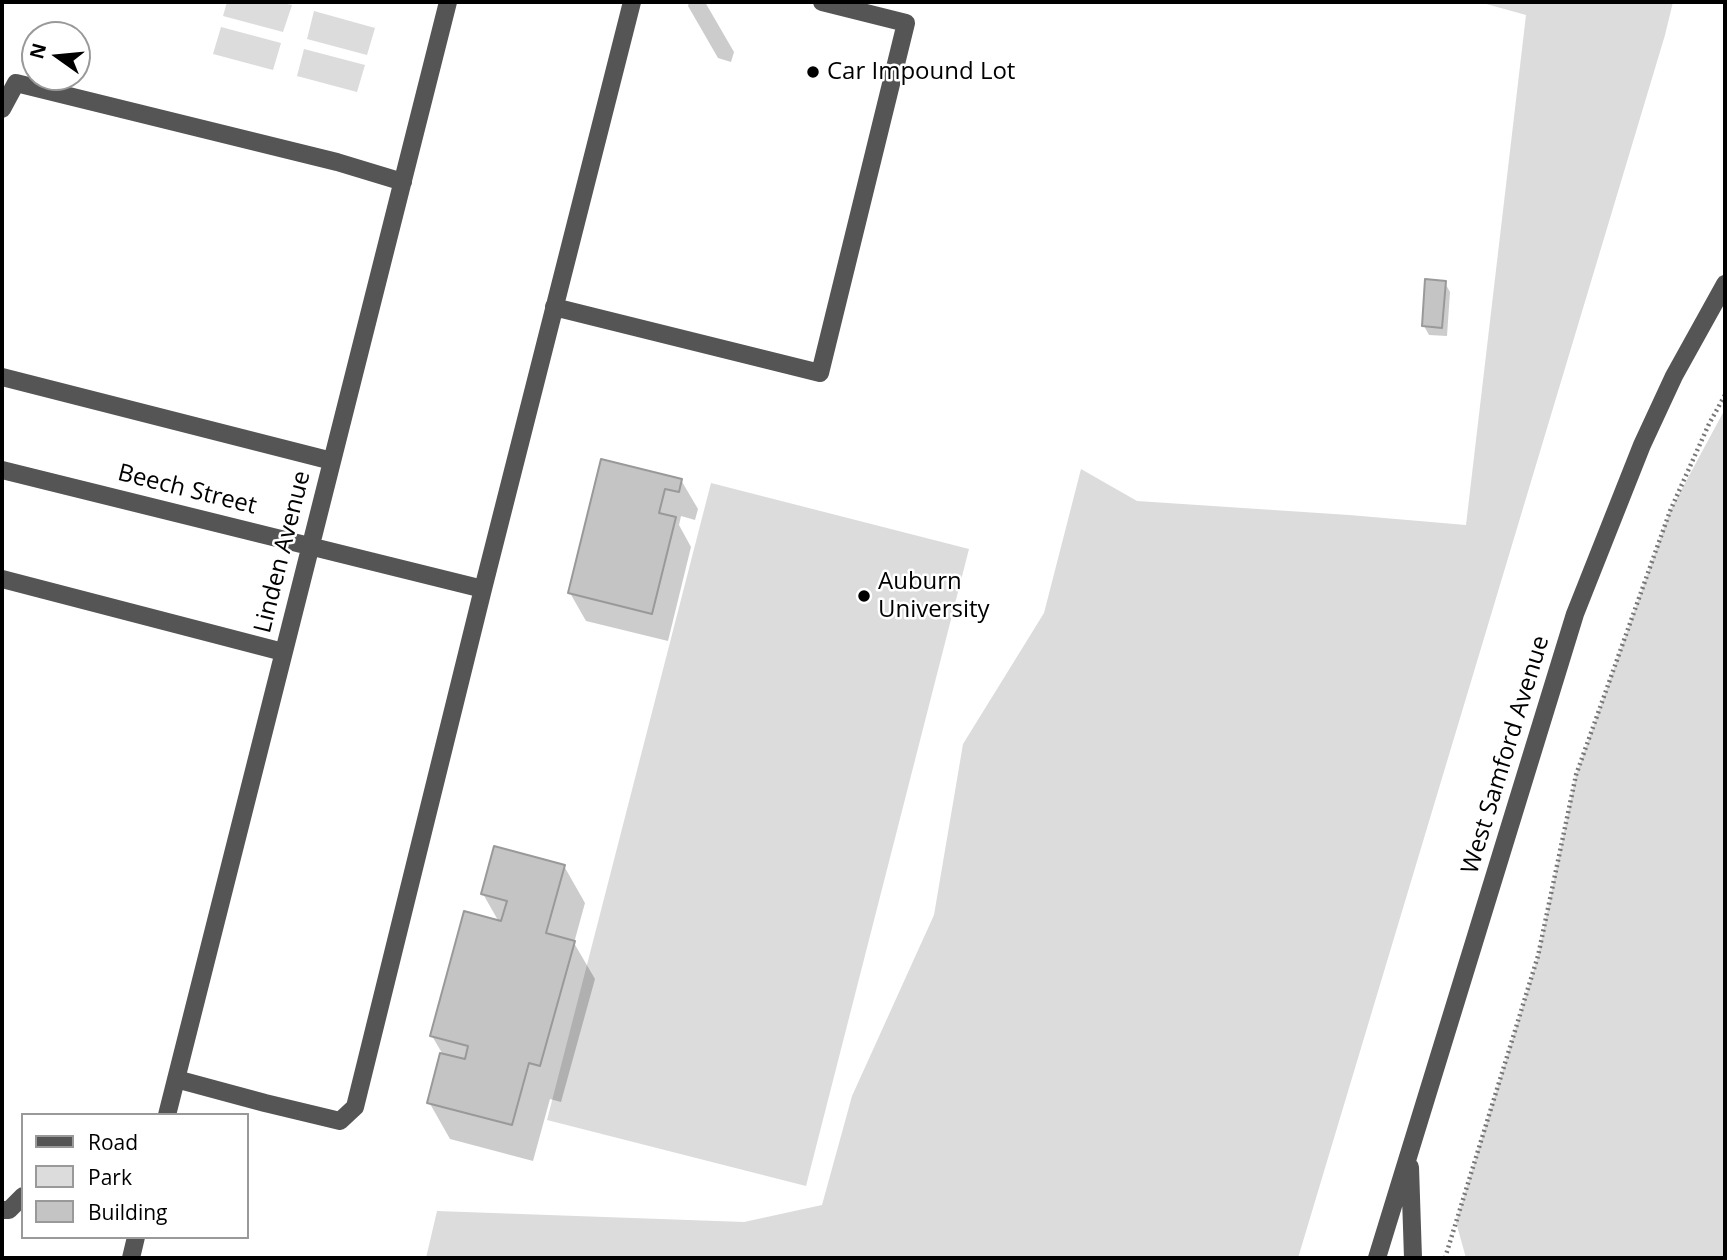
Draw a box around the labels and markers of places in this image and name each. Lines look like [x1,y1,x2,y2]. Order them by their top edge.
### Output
place label: Car Impound Lot [827,58,1015,86]
marker: Car Impound Lot [805,64,821,80]
place label: Auburn University [878,568,990,624]
marker: Auburn University [856,588,872,604]

